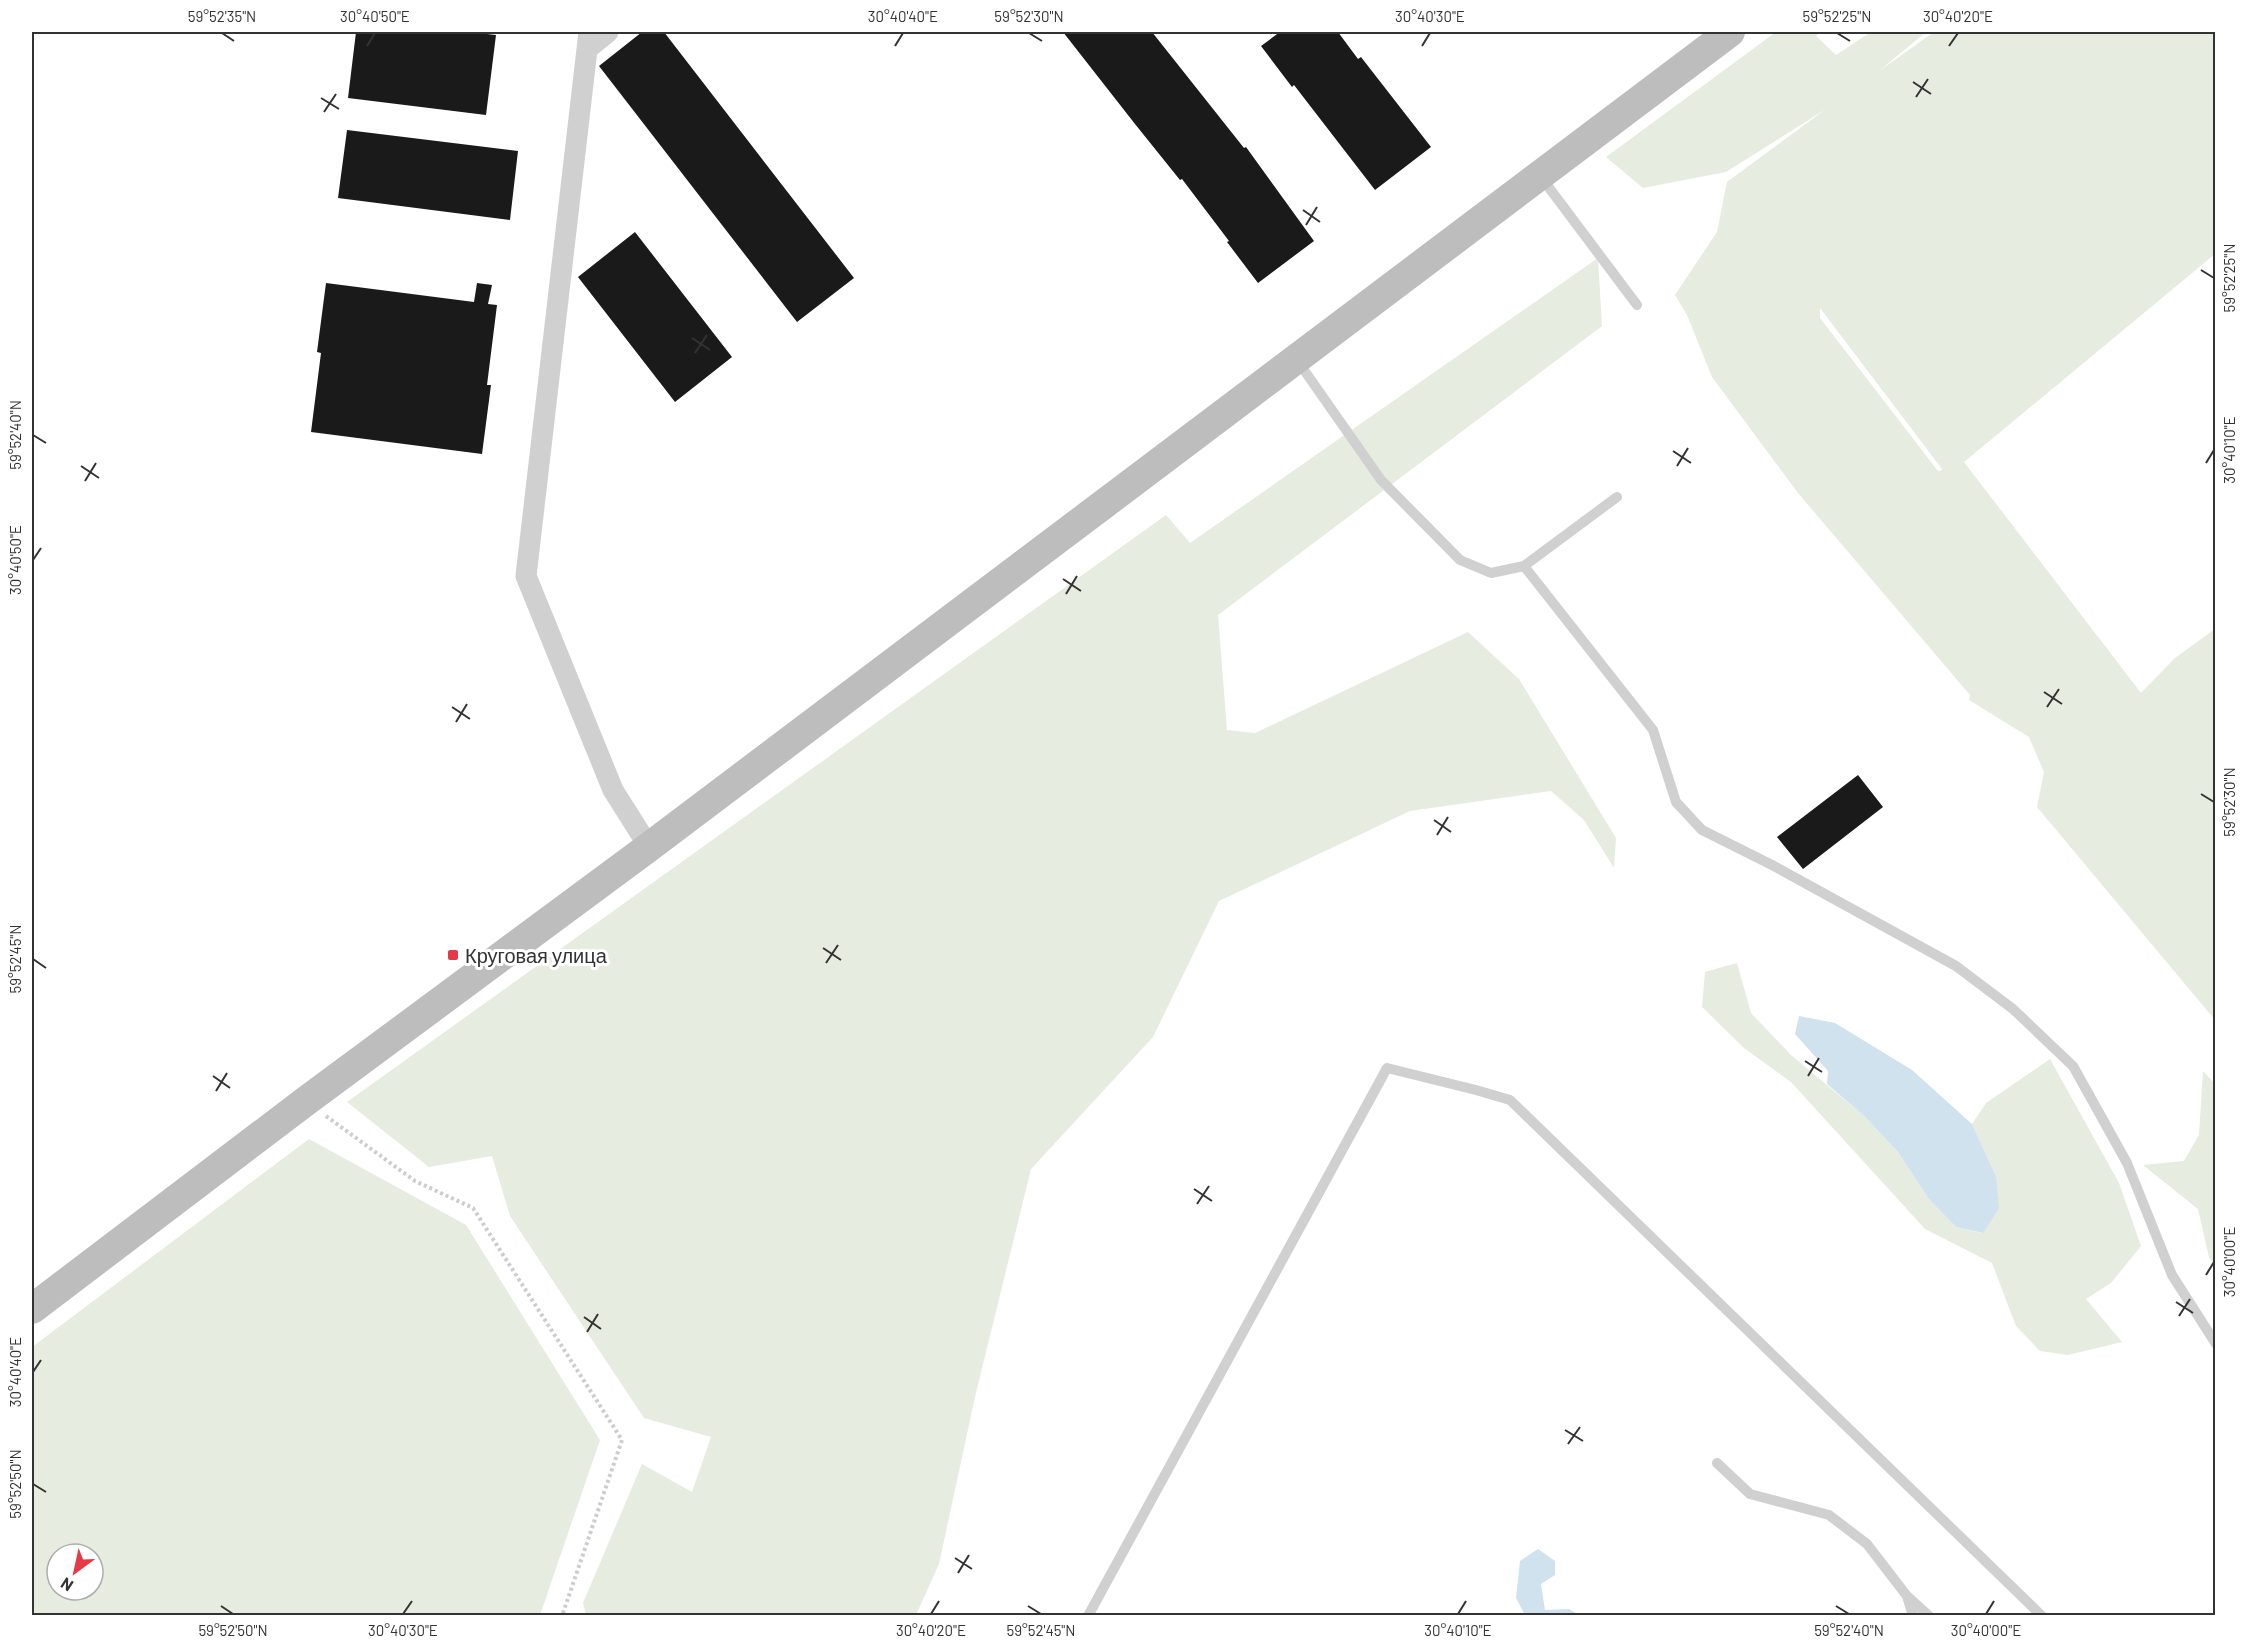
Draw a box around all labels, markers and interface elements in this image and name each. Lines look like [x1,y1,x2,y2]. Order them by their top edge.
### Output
text: 59°52'35"N [188,7,256,25]
text: 30°40'50"E [340,7,410,25]
text: 30°40'40"E [868,7,938,25]
text: 59°52'30"N [994,7,1064,25]
text: 30°40'30"E [1395,7,1465,25]
text: 59°52'25"N [1803,7,1871,25]
text: 30°40'20"E [1923,7,1993,25]
text: 59°52'25"N [2220,244,2238,312]
text: 59°52'40"N [6,400,24,470]
text: 30°40'10"E [2220,416,2238,484]
text: 30°40'50"E [6,525,24,595]
text: 59°52'30"N [2220,767,2238,837]
text: 59°52'45"N [6,925,24,993]
place label: Круговая улица [465,943,608,967]
marker: Круговая улица [446,948,460,962]
text: 30°40'00"E [2220,1227,2238,1297]
text: 30°40'40"E [6,1337,24,1407]
text: 59°52'50"N [6,1449,24,1519]
north arrow [45,1542,105,1602]
text: N [57,1574,76,1596]
text: 59°52'50"N [198,1621,268,1639]
text: 30°40'30"E [368,1621,438,1639]
text: 30°40'20"E [896,1621,966,1639]
text: 59°52'45"N [1007,1621,1075,1639]
text: 30°40'10"E [1424,1621,1492,1639]
text: 59°52'40"N [1814,1621,1884,1639]
text: 30°40'00"E [1951,1621,2021,1639]

